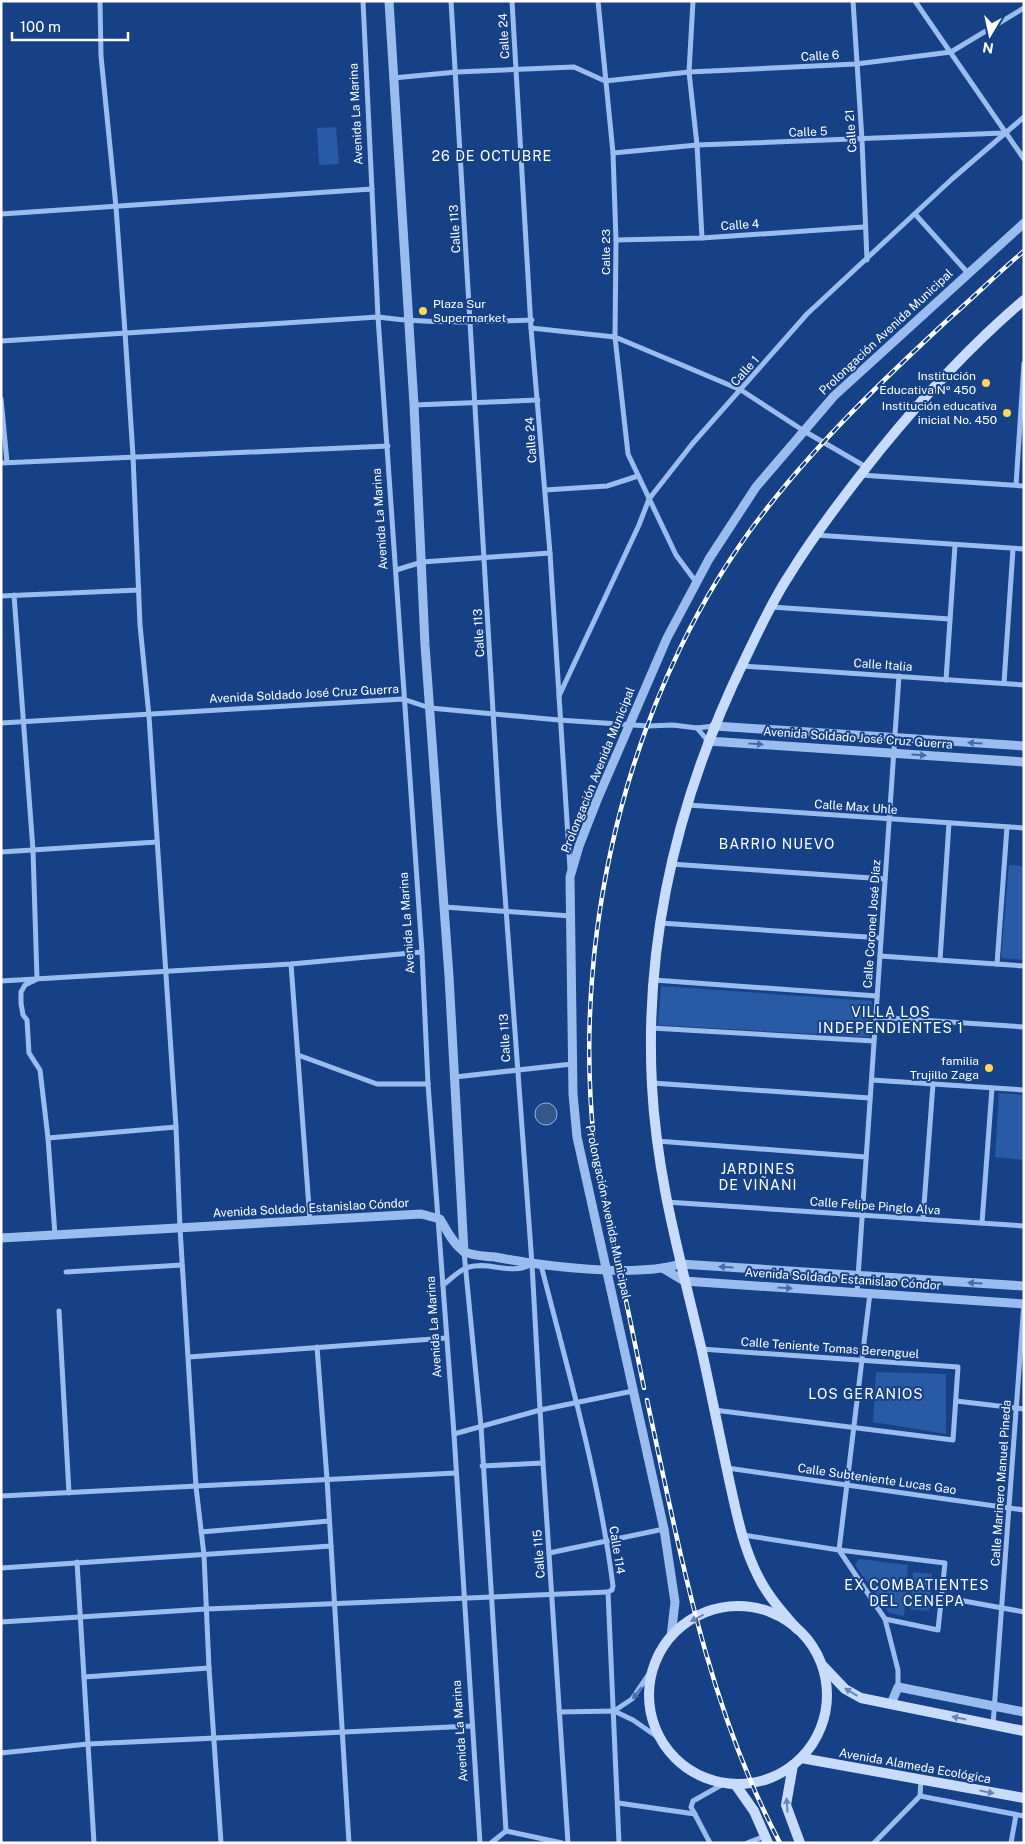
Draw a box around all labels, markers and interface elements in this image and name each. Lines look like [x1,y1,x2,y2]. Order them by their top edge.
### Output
scale bar [12,10,129,42]
north arrow [965,10,1015,60]
street label: Calle 24 [496,12,512,59]
text: 100 m [20,18,61,35]
text: N [981,39,995,57]
street label: Calle 6 [800,48,840,64]
street label: Avenida La Marina [346,63,366,165]
street label: Calle 21 [843,109,859,153]
street label: Calle 5 [788,124,828,140]
district label: 26 DE OCTUBRE [432,148,552,164]
street label: Calle 113 [447,204,463,254]
street label: Calle 4 [720,217,760,233]
street label: Calle 23 [599,229,613,275]
street label: Prolongación Avenida Municipal [816,266,956,398]
place label: Plaza Sur Supermarket [433,297,506,325]
marker: Plaza Sur Supermarket [417,305,429,317]
street label: Calle 1 [728,353,762,389]
place label: Institución Educativa Nº 450 [879,369,976,397]
marker: Institución Educativa Nº 450 [980,377,992,389]
place label: Institución educativa inicial No. 450 [882,399,997,427]
marker: Institución educativa inicial No. 450 [1001,407,1013,419]
street label: Calle 24 [522,416,540,463]
street label: Avenida La Marina [369,468,391,570]
street label: Calle 113 [471,608,487,658]
street label: Calle Italia [853,656,913,674]
street label: Avenida Soldado José Cruz Guerra [209,682,399,706]
street label: Prolongación Avenida Municipal [558,685,638,855]
street label: Avenida Soldado José Cruz Guerra [763,724,953,752]
one-way arrow [967,738,983,746]
one-way arrow [749,741,765,749]
one-way arrow [911,751,927,759]
street label: Calle Max Uhle [814,797,898,817]
district label: BARRIO NUEVO [719,836,835,852]
street label: Calle Coronel José Díaz [861,859,883,989]
street label: Avenida La Marina [396,872,418,974]
district label: VILLA LOS INDEPENDIENTES 1 [818,1004,964,1036]
street label: Calle 113 [497,1013,513,1063]
place label: familia Trujillo Zaga [910,1054,979,1082]
marker: familia Trujillo Zaga [983,1062,995,1074]
street label: Prolongación Avenida Municipal [583,1124,633,1301]
district label: JARDINES DE VIÑANI [719,1161,797,1193]
street label: Calle Felipe Pinglo Alva [809,1194,941,1218]
street label: Avenida Soldado Estanislao Cóndor [212,1196,410,1220]
one-way arrow [717,1262,733,1270]
street label: Avenida Soldado Estanislao Cóndor [744,1265,942,1293]
street label: Avenida La Marina [423,1276,445,1378]
one-way arrow [967,1279,983,1287]
one-way arrow [777,1284,793,1292]
street label: Calle Teniente Tomas Berenguel [740,1335,920,1361]
district label: LOS GERANIOS [808,1386,924,1402]
street label: Calle Marinero Manuel Pineda [988,1399,1014,1567]
street label: Calle Subteniente Lucas Gao [797,1461,957,1497]
street label: Calle 114 [606,1525,628,1576]
street label: Calle 115 [530,1529,548,1579]
district label: EX COMBATIENTES DEL CENEPA [844,1577,990,1609]
one-way arrow [689,1614,704,1622]
street label: Avenida La Marina [449,1680,471,1782]
one-way arrow [631,1686,642,1699]
one-way arrow [844,1687,857,1696]
one-way arrow [951,1714,966,1722]
street label: Avenida Alameda Ecológica [838,1746,992,1786]
one-way arrow [979,1788,995,1796]
one-way arrow [782,1796,790,1812]

